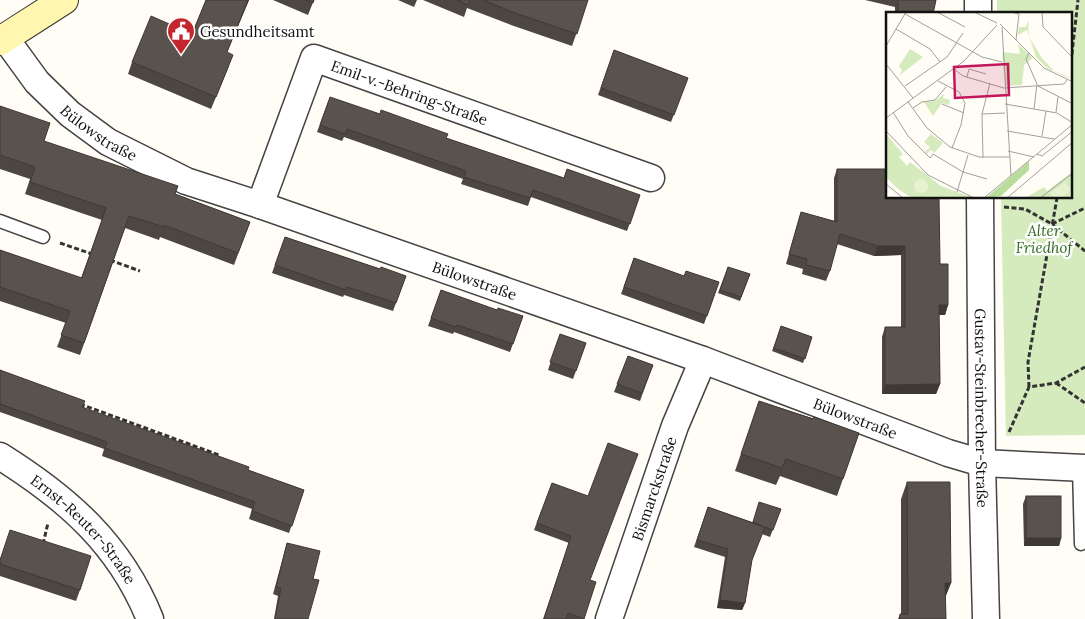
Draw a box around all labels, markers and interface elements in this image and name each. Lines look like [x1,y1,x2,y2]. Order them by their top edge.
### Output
inset map [886,12,1072,199]
public building icon: Gesundheitsamt [166,16,196,55]
place label: Gesundheitsamt [200,22,315,41]
street label: Emil-v.-Behring-Straße [329,55,491,129]
street label: Bülowstraße [57,101,140,165]
park label: Alter Friedhof [1016,221,1073,257]
street label: Bülowstraße [430,257,519,304]
street label: Gustav-Steinbrecher-Straße [971,308,993,508]
street label: Bülowstraße [811,393,900,442]
street label: Bismarckstraße [627,434,680,543]
street label: Ernst-Reuter-Straße [27,470,140,587]

